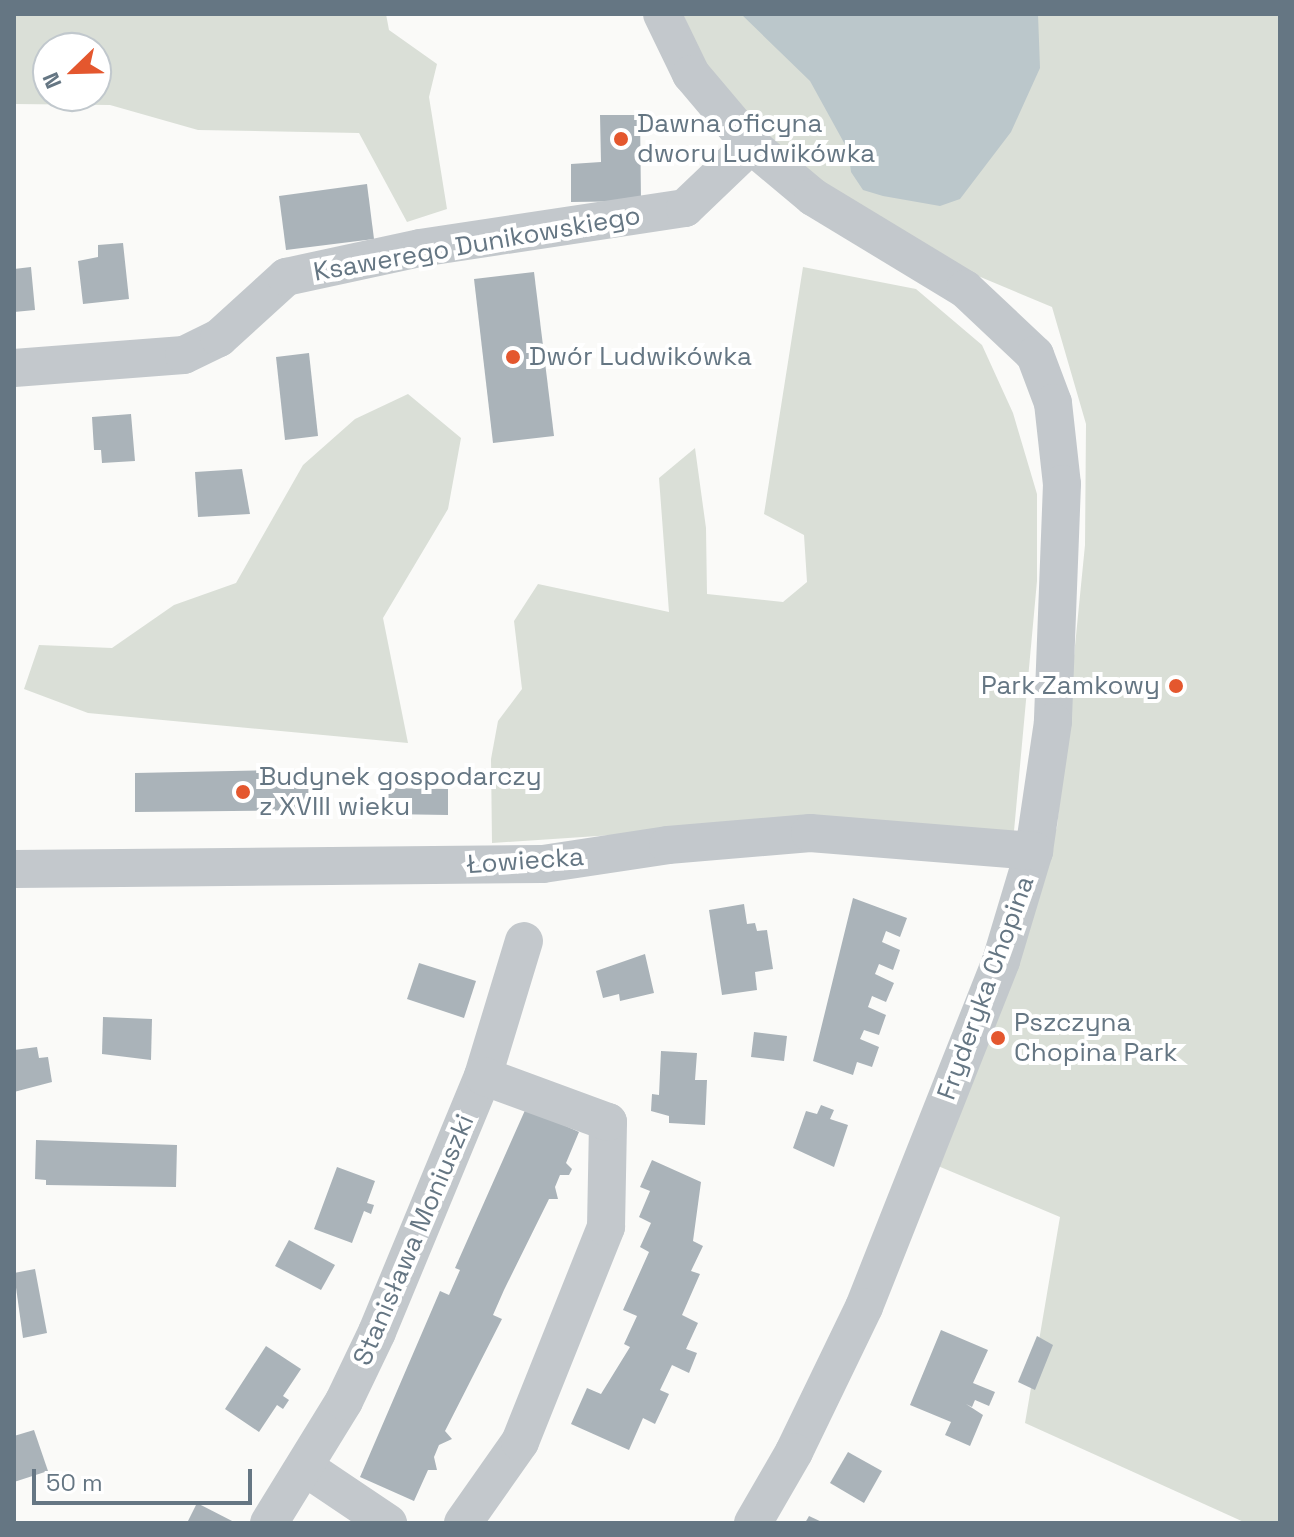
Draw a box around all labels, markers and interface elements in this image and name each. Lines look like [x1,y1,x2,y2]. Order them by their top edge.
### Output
north arrow [32,32,112,112]
text: N [36,68,68,93]
place label: Dawna oficyna dworu Ludwikówka [637,108,875,170]
marker: Dawna oficyna dworu Ludwikówka [612,130,630,148]
street label: Ksawerego Dunikowskiego [311,200,643,288]
place label: Dwór Ludwikówka [529,341,752,373]
marker: Dwór Ludwikówka [504,348,522,366]
place label: Park Zamkowy [981,670,1160,702]
marker: Park Zamkowy [1167,677,1185,695]
place label: Budynek gospodarczy z XVIII wieku [259,761,542,822]
marker: Budynek gospodarczy z XVIII wieku [234,783,252,801]
street label: Łowiecka [465,841,585,881]
street label: Fryderyka Chopina [931,872,1041,1104]
place label: Pszczyna Chopina Park [1014,1007,1177,1068]
marker: Pszczyna Chopina Park [989,1029,1007,1047]
street label: Stanisława Moniuszki [347,1110,481,1370]
scale bar [36,1453,256,1503]
text: 50 m [46,1467,103,1498]

